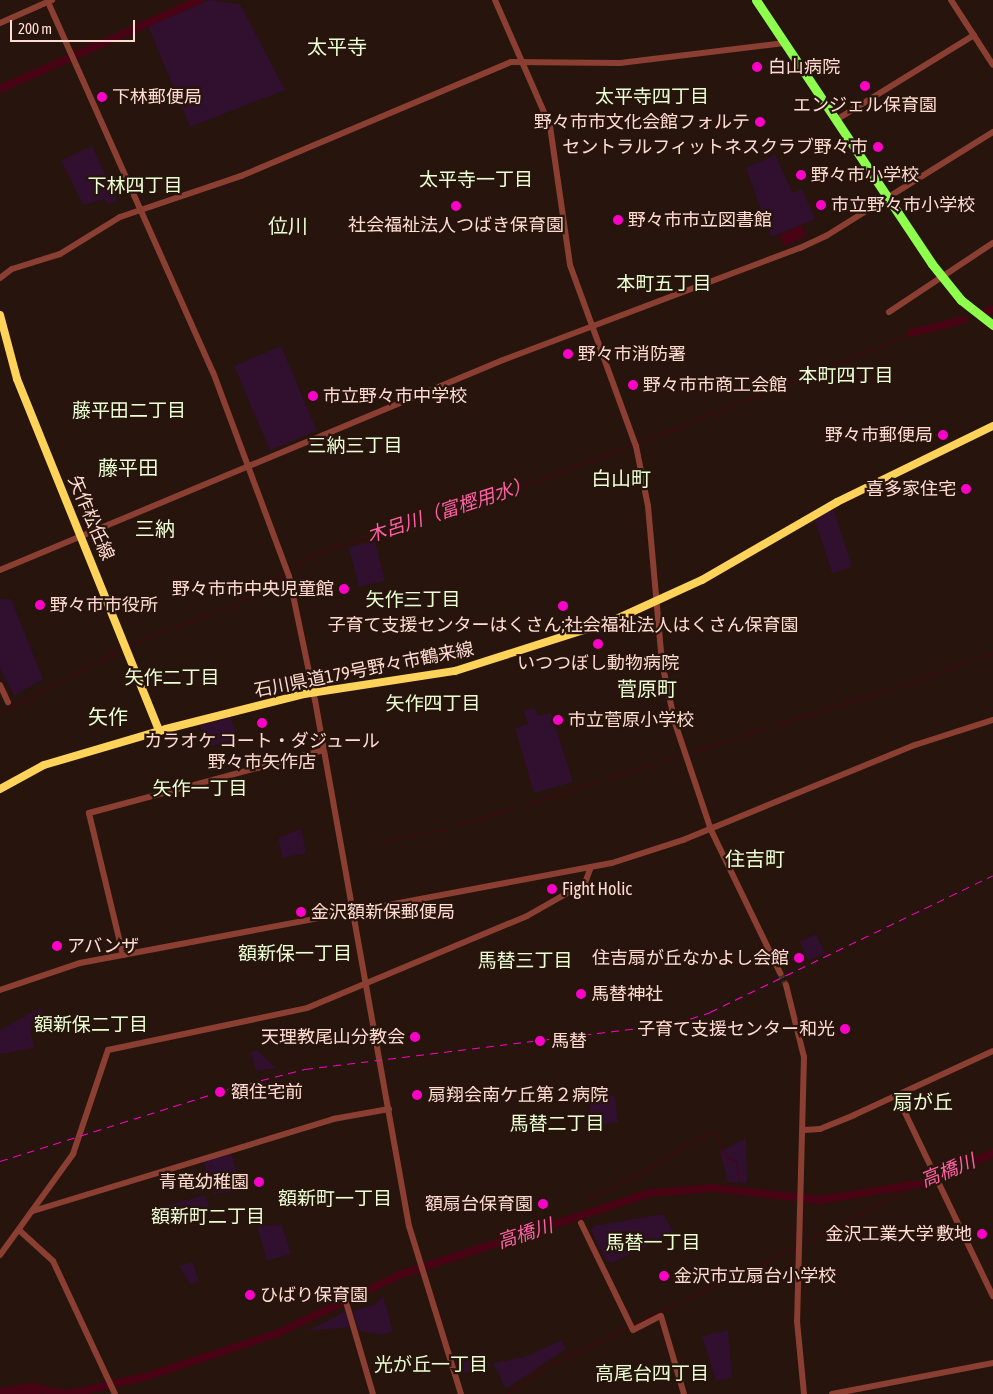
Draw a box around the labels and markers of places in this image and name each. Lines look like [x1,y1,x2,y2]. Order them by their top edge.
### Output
place label: 白山病院 [768,56,840,78]
marker: 白山病院 [750,60,764,74]
marker: エンジェル保育園 [859,80,871,92]
place label: 下林郵便局 [112,86,202,108]
marker: 下林郵便局 [96,91,108,103]
place label: エンジェル保育園 [793,94,937,116]
place label: 野々市市文化会館フォルテ [534,111,750,133]
marker: 野々市市文化会館フォルテ [754,116,766,128]
place label: セントラルフィットネスクラブ野々市 [562,136,868,158]
marker: セントラルフィットネスクラブ野々市 [872,141,884,153]
place label: 野々市小学校 [811,164,919,186]
marker: 野々市小学校 [795,169,807,181]
place label: 市立野々市小学校 [831,194,975,216]
marker: 市立野々市小学校 [815,199,827,211]
marker: 社会福祉法人つばき保育園 [450,200,462,212]
place label: 野々市市立図書館 [628,209,772,231]
place label: 社会福祉法人つばき保育園 [348,214,564,236]
marker: 野々市市立図書館 [612,214,624,226]
place label: 野々市消防署 [578,343,686,365]
marker: 野々市消防署 [562,348,574,360]
place label: 野々市市商工会館 [643,374,787,396]
marker: 野々市市商工会館 [627,379,639,391]
place label: 市立野々市中学校 [323,385,467,407]
marker: 市立野々市中学校 [307,390,319,402]
place label: 野々市郵便局 [825,424,933,446]
marker: 野々市郵便局 [937,429,949,441]
place label: 喜多家住宅 [866,478,956,500]
marker: 喜多家住宅 [960,483,972,495]
place label: 野々市市中央児童館 [172,578,334,600]
marker: 野々市市中央児童館 [338,583,350,595]
place label: 野々市市役所 [50,594,158,616]
marker: 野々市市役所 [34,599,46,611]
marker: 子育て支援センターはくさん;社会福祉法人はくさん保育園 [557,600,569,612]
place label: 子育て支援センターはくさん;社会福祉法人はくさん保育園 [327,614,799,636]
marker: いつつぼし動物病院 [592,638,604,650]
place label: いつつぼし動物病院 [517,652,679,674]
place label: 市立菅原小学校 [568,709,694,731]
marker: 市立菅原小学校 [552,714,564,726]
marker: カラオケ コート・ダジュール 野々市矢作店 [256,717,268,729]
place label: カラオケ コート・ダジュール 野々市矢作店 [144,731,380,774]
place label: Fight Holic [562,878,632,900]
marker: Fight Holic [546,883,558,895]
place label: 金沢額新保郵便局 [311,901,455,923]
marker: 金沢額新保郵便局 [295,906,307,918]
place label: アバンザ [67,935,139,957]
marker: アバンザ [51,940,63,952]
place label: 住吉扇が丘なかよし会館 [591,947,789,969]
marker: 住吉扇が丘なかよし会館 [793,952,805,964]
place label: 馬替神社 [591,983,663,1005]
marker: 馬替神社 [575,988,587,1000]
place label: 子育て支援センター和光 [637,1018,835,1040]
marker: 子育て支援センター和光 [839,1023,851,1035]
place label: 天理教尾山分教会 [261,1026,405,1048]
place label: 馬替 [551,1030,587,1052]
marker: 天理教尾山分教会 [409,1031,421,1043]
marker: 馬替 [533,1034,547,1048]
place label: 額住宅前 [231,1081,303,1103]
place label: 扇翔会南ケ丘第２病院 [428,1084,608,1106]
marker: 額住宅前 [213,1085,227,1099]
marker: 扇翔会南ケ丘第２病院 [410,1088,424,1102]
place label: 青竜幼稚園 [159,1171,249,1193]
marker: 青竜幼稚園 [253,1176,265,1188]
place label: 額扇台保育園 [425,1193,533,1215]
marker: 額扇台保育園 [537,1198,549,1210]
place label: 金沢工業大学 敷地 [826,1223,972,1245]
marker: 金沢工業大学 敷地 [976,1228,988,1240]
place label: 金沢市立扇台小学校 [674,1265,836,1287]
marker: 金沢市立扇台小学校 [658,1270,670,1282]
place label: ひばり保育園 [260,1284,368,1306]
marker: ひばり保育園 [244,1289,256,1301]

